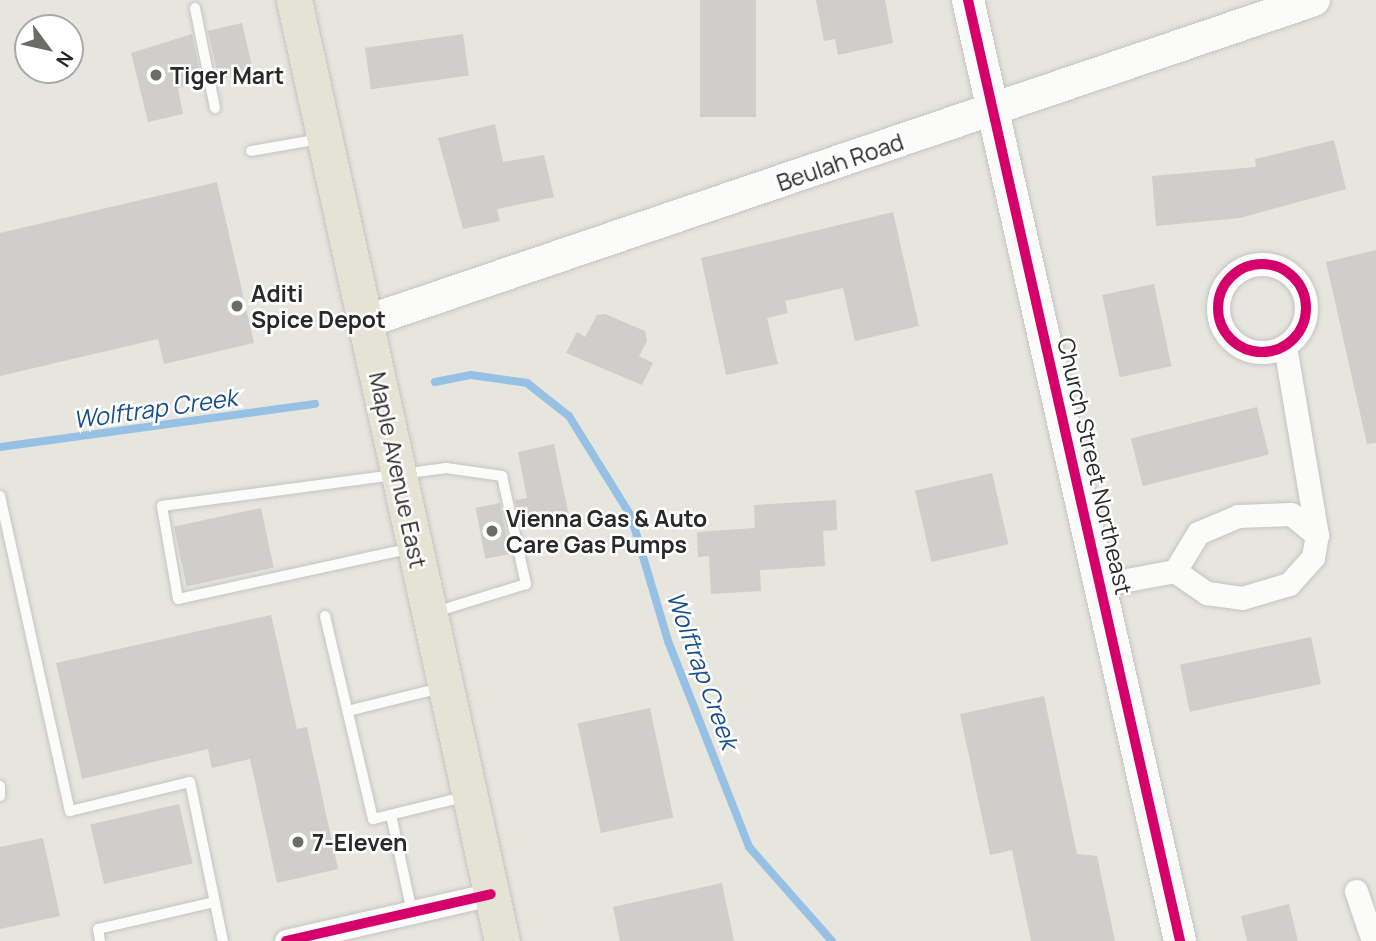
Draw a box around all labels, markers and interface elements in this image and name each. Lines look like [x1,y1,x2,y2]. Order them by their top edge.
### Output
north arrow [14,14,84,84]
text: N [50,47,80,72]
place label: Tiger Mart [170,61,284,89]
marker: Tiger Mart [148,67,164,83]
street label: Beulah Road [773,127,907,197]
place label: Aditi Spice Depot [251,279,386,333]
marker: Aditi Spice Depot [229,298,245,314]
street label: Church Street Northeast [1052,335,1138,597]
street label: Maple Avenue East [364,369,432,571]
water label: Wolftrap Creek [71,382,239,434]
place label: Vienna Gas & Auto Care Gas Pumps [506,504,707,558]
marker: Vienna Gas & Auto Care Gas Pumps [484,523,500,539]
water label: Wolftrap Creek [661,588,745,752]
place label: 7-Eleven [312,828,407,856]
marker: 7-Eleven [290,834,306,850]

